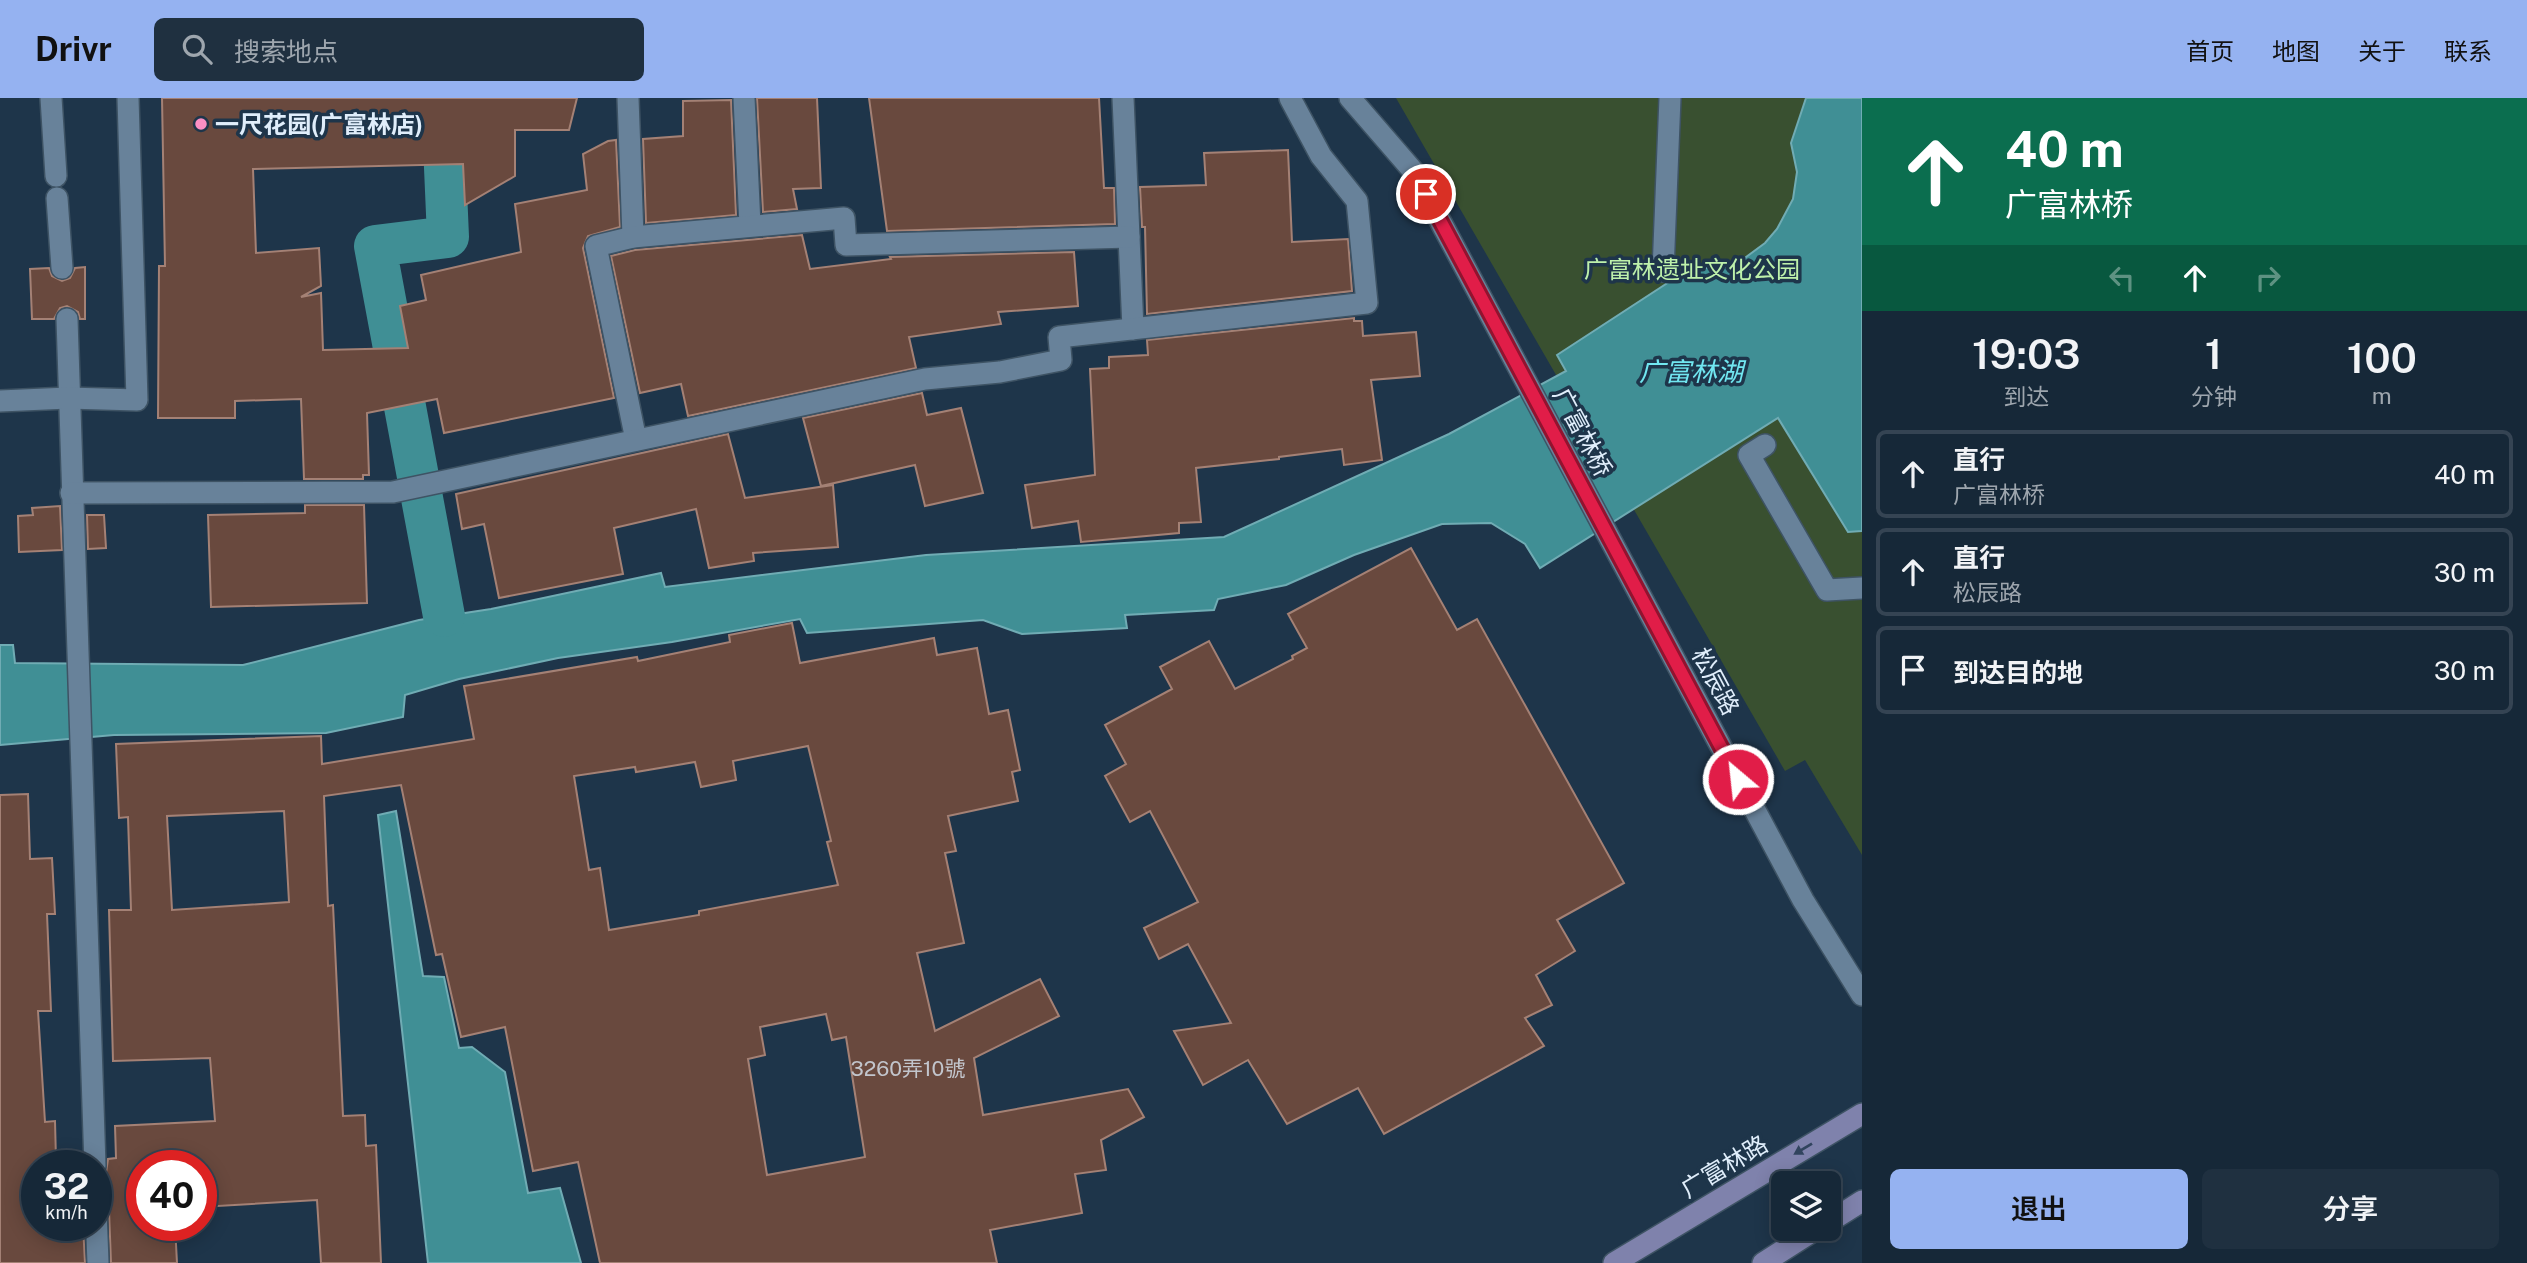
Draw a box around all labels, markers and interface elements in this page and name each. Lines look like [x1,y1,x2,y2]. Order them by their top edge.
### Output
search box [154,18,644,81]
text: Drivr [35,30,112,68]
icon: search [178,30,216,68]
text: 搜索地点 [234,36,338,67]
text: 首页 [2186,37,2234,65]
text: 地图 [2272,37,2320,65]
text: 关于 [2358,37,2406,65]
text: 联系 [2444,37,2492,65]
place label: 一尺花园(广富林店) [215,110,423,138]
marker: 一尺花园(广富林店) [193,116,209,132]
text: 40 m [2005,120,2124,178]
icon: ahead [1890,126,1981,217]
pin [1396,164,1456,224]
icon: arrive [1407,175,1445,213]
text: 广富林桥 [2005,186,2133,223]
park label: 广富林遗址文化公园 [1584,255,1800,283]
icon: left [2103,259,2141,297]
icon: ahead [2176,259,2214,297]
icon: right [2249,259,2287,297]
text: 19:03 [1972,329,2081,378]
text: 1 [2205,329,2222,378]
text: 100 [2347,333,2417,382]
water label: 广富林湖 [1639,356,1747,387]
text: m [2372,382,2392,409]
street label: 广富林桥 [1548,383,1618,481]
text: 到达 [2003,383,2049,410]
text: 分钟 [2191,383,2237,410]
text: 直行 [1953,444,2005,475]
icon: ahead [1894,455,1932,493]
text: 40 m [2434,459,2495,490]
text: 广富林桥 [1953,481,2045,508]
text: 直行 [1953,542,2005,573]
icon: ahead [1894,553,1932,591]
text: 30 m [2434,557,2495,588]
text: 松辰路 [1953,579,2022,606]
street label: 松辰路 [1687,643,1745,719]
icon: arrive [1894,651,1932,689]
text: 30 m [2434,655,2495,686]
text: 到达目的地 [1953,657,2083,688]
position arrow [1701,742,1775,816]
house number: 3260弄10號 [851,1056,965,1081]
street label: 广富林路 [1676,1129,1772,1203]
one-way arrow [1794,1143,1813,1155]
speed limit sign: 40 [126,1150,217,1241]
text: 32 [44,1166,89,1207]
button: 退出 [1890,1169,2188,1249]
button: 分享 [2202,1169,2499,1249]
map controls [1771,1171,1841,1241]
button: layers [1771,1171,1841,1241]
text: km/h [45,1202,88,1223]

